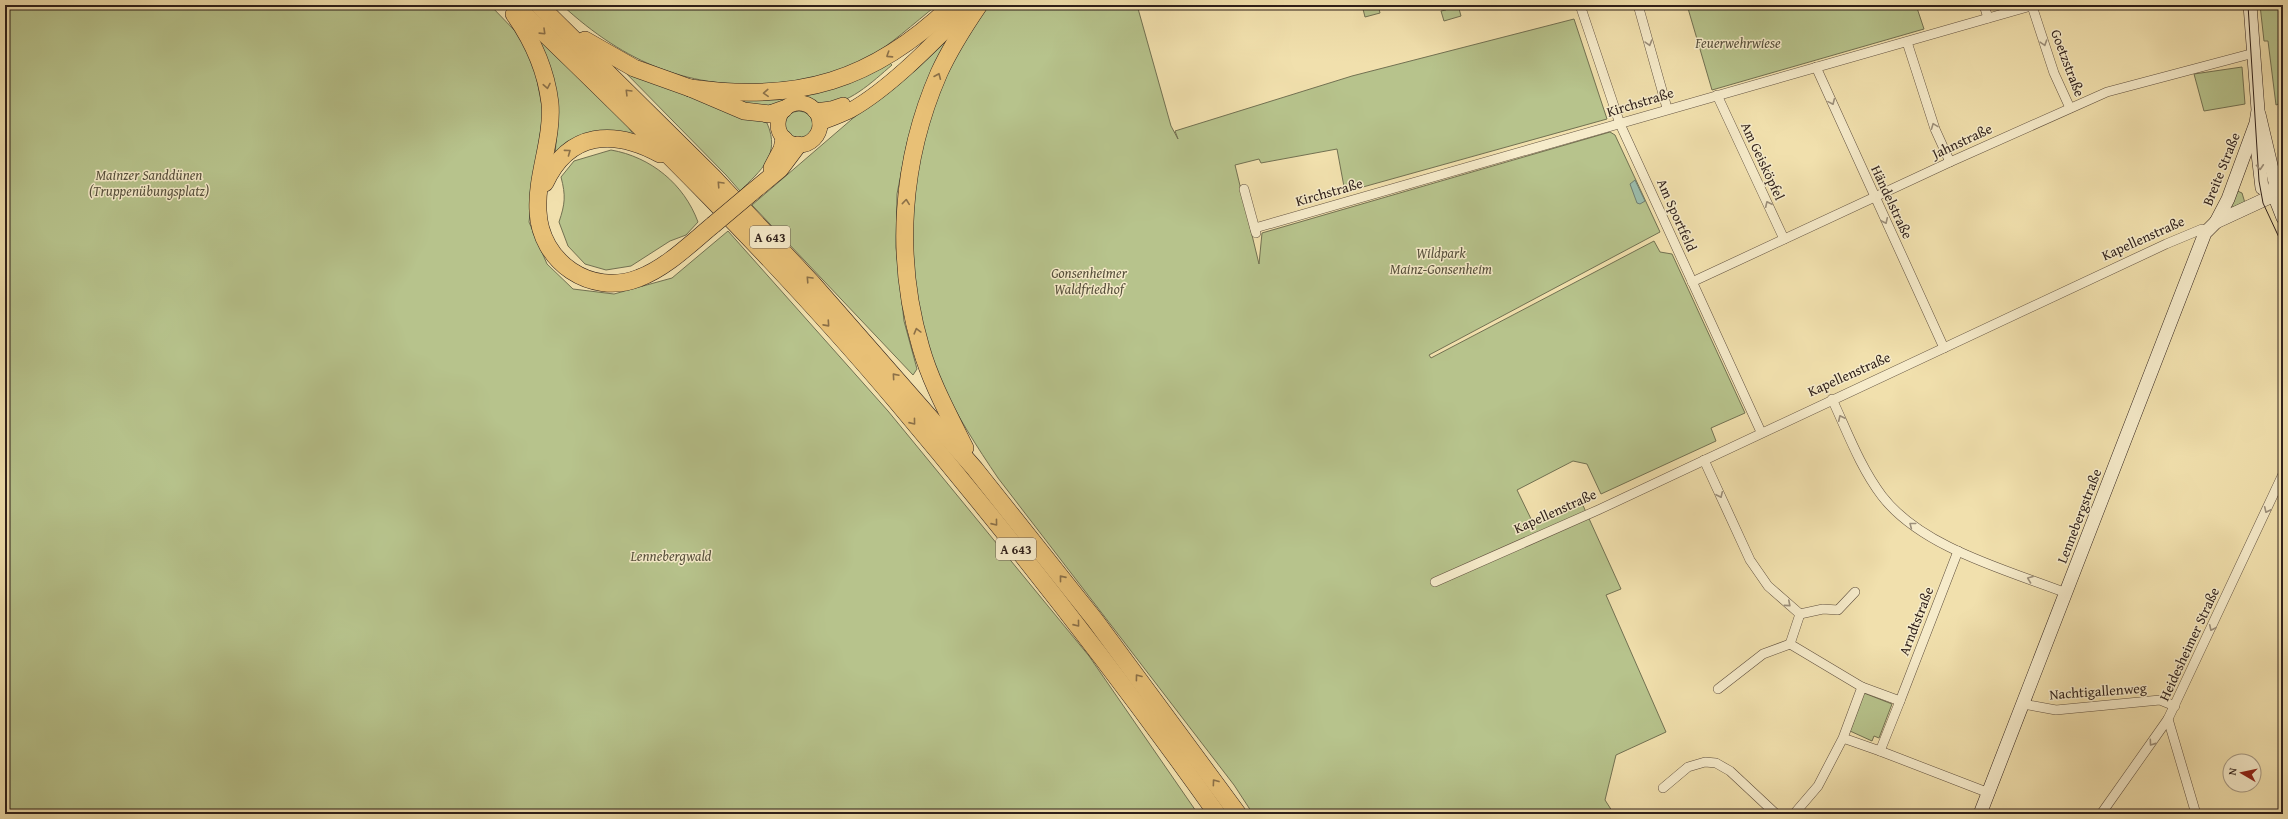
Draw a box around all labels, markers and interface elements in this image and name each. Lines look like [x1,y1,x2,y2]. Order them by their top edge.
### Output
street label: Goetzstraße [2046,26,2090,100]
one-way arrow [538,27,546,35]
park label: Feuerwehrwiese [1694,33,1781,53]
one-way arrow [1644,39,1653,46]
one-way arrow [2039,39,2048,46]
one-way arrow [886,50,893,58]
one-way arrow [933,73,941,80]
one-way arrow [542,82,551,89]
street label: Kirchstraße [1604,82,1676,122]
one-way arrow [625,89,633,97]
one-way arrow [763,89,769,98]
one-way arrow [1827,99,1835,106]
street label: Jahnstraße [1927,118,1996,164]
street label: Am Geisköpfel [1736,119,1790,203]
one-way arrow [1931,122,1939,129]
street label: Breite Straße [2197,129,2245,209]
one-way arrow [563,150,570,157]
street label: Händelstraße [1866,162,1918,243]
one-way arrow [2255,164,2264,170]
park label: Mainzer Sanddünen (Truppenübungsplatz) [89,165,209,201]
street label: Kirchstraße [1293,173,1365,211]
street label: Am Sportfeld [1652,175,1702,255]
one-way arrow [717,181,725,189]
one-way arrow [901,199,910,205]
one-way arrow [1764,200,1772,207]
street label: Kapellenstraße [2098,211,2188,265]
one-way arrow [1880,216,1888,224]
road number: A 643 [750,226,790,248]
park label: Wildpark Mainz-Gonsenheim [1390,243,1492,279]
park label: Gonsenheimer Waldfriedhof [1051,263,1128,299]
one-way arrow [806,276,814,284]
one-way arrow [823,320,830,327]
one-way arrow [913,327,921,334]
street label: Kapellenstraße [1804,347,1894,401]
one-way arrow [893,374,900,381]
one-way arrow [1838,415,1846,422]
one-way arrow [908,418,915,425]
street label: Lennebergstraße [2052,465,2106,566]
street label: Kapellenstraße [1510,484,1600,538]
one-way arrow [1715,491,1723,498]
one-way arrow [2263,506,2271,513]
one-way arrow [991,518,998,526]
one-way arrow [1909,523,1916,530]
road number: A 643 [996,538,1036,560]
park label: Lennebergwald [629,546,712,566]
one-way arrow [1060,576,1067,583]
one-way arrow [2026,576,2033,584]
street label: Arndtstraße [1894,583,1938,658]
street label: Heidesheimer Straße [2154,583,2224,704]
one-way arrow [1784,599,1791,606]
one-way arrow [1073,619,1080,626]
one-way arrow [2208,624,2216,631]
one-way arrow [1136,675,1143,682]
street label: Nachtigallenweg [2049,678,2147,704]
one-way arrow [2150,738,2157,745]
north arrow [2222,753,2262,793]
text: N [2224,766,2241,776]
one-way arrow [1213,780,1220,787]

